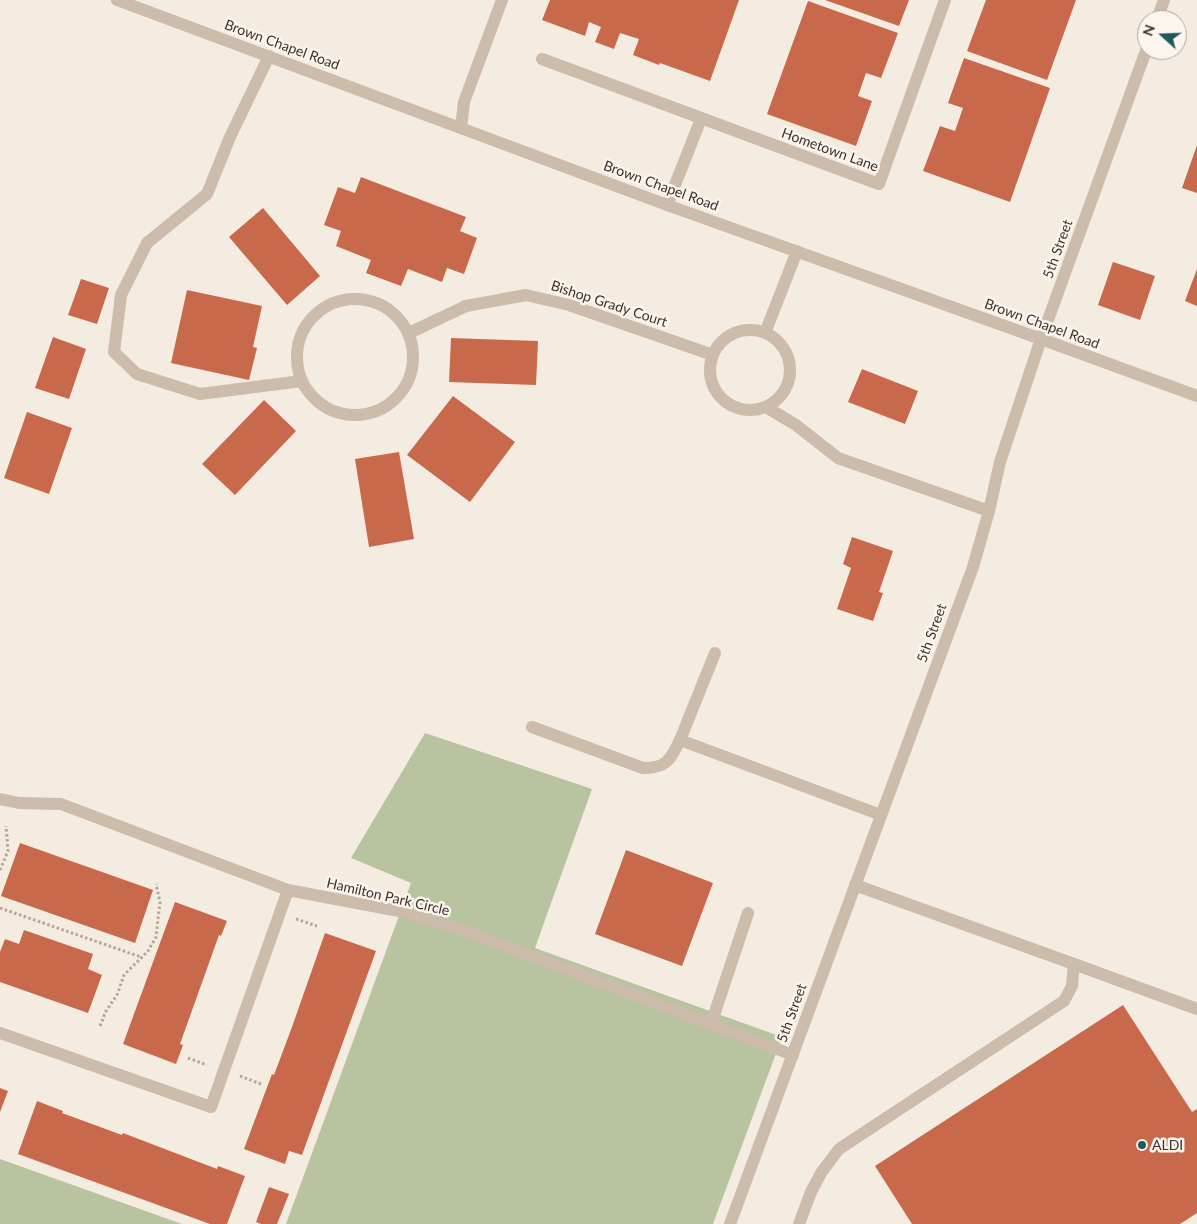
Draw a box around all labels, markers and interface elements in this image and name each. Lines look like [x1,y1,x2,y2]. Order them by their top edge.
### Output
north arrow [1137,10,1187,60]
street label: Brown Chapel Road [222,16,342,74]
text: N [1139,22,1158,38]
street label: Hometown Lane [779,125,881,175]
street label: Brown Chapel Road [601,157,721,215]
street label: 5th Street [1040,217,1076,281]
street label: Bishop Grady Court [549,277,669,331]
street label: Brown Chapel Road [982,295,1102,353]
street label: 5th Street [914,601,950,665]
street label: Hamilton Park Circle [325,875,451,919]
street label: 5th Street [774,981,810,1045]
place label: ALDI [1152,1137,1183,1153]
marker: ALDI [1136,1139,1148,1151]

